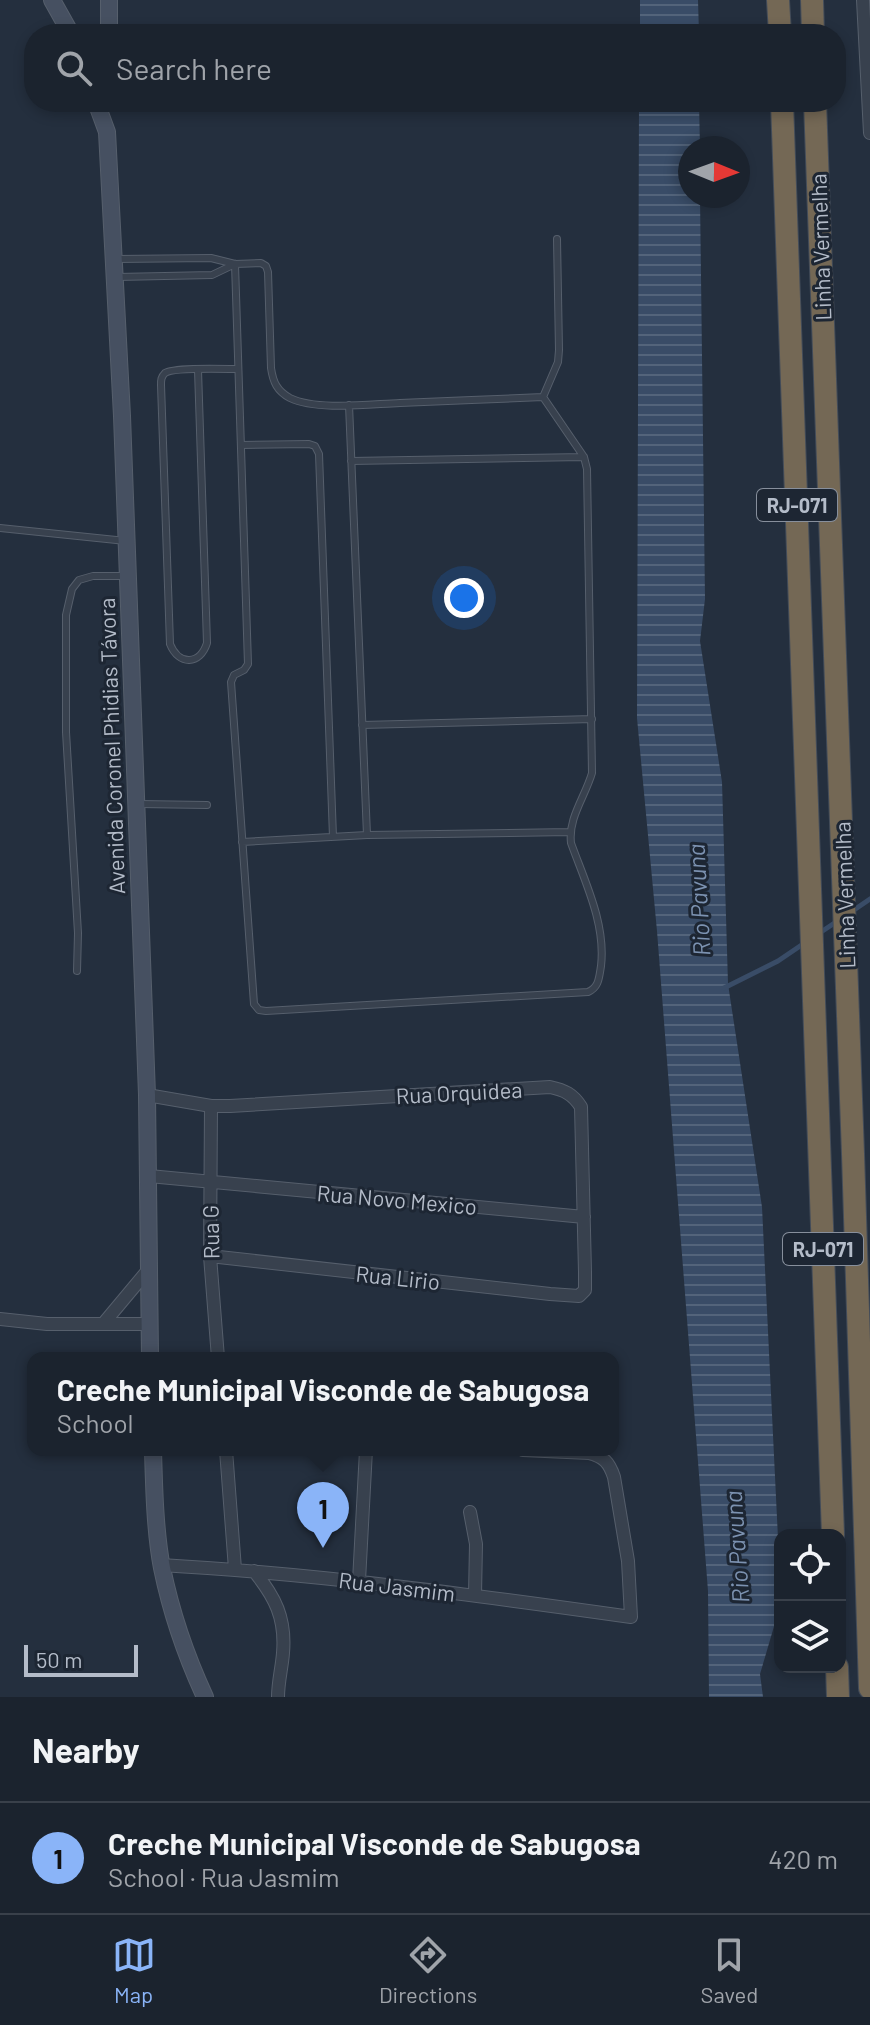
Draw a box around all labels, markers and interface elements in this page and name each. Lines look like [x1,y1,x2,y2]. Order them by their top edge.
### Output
search box [24,24,846,112]
icon: search [52,46,96,90]
text: Search here [116,50,272,86]
north arrow [678,136,750,208]
street label: Linha Vermelha [804,173,836,321]
road number: RJ-071 [757,489,837,521]
your location [444,578,484,618]
street label: Avenida Coronel Phidias Távora [93,597,129,895]
street label: Linha Vermelha [828,821,860,969]
water label: Rio Pavuna [681,843,715,957]
street label: Rua Orquidea [395,1076,523,1108]
street label: Rua Novo Mexico [316,1179,478,1219]
street label: Rua G [197,1205,223,1259]
road number: RJ-071 [783,1233,863,1265]
street label: Rua Lirio [355,1260,441,1294]
popup [27,1352,619,1456]
text: Creche Municipal Visconde de Sabugosa [57,1371,589,1407]
text: School [57,1407,134,1438]
pin: 1 [297,1482,349,1548]
water label: Rio Pavuna [718,1490,754,1604]
map controls [774,1529,846,1673]
button: locate [774,1529,846,1601]
street label: Rua Jasmim [337,1566,457,1606]
button: layers [774,1601,846,1673]
scale bar [24,1641,138,1677]
text: 50 m [36,1646,82,1672]
text: Nearby [32,1729,140,1770]
text: Creche Municipal Visconde de Sabugosa [108,1825,641,1861]
text: 1 [53,1843,63,1874]
text: 420 m [768,1843,838,1874]
text: School · Rua Jasmim [108,1861,339,1892]
tab: Map [112,1933,156,2007]
tab: Directions [379,1933,477,2007]
tab: Saved [701,1933,758,2007]

